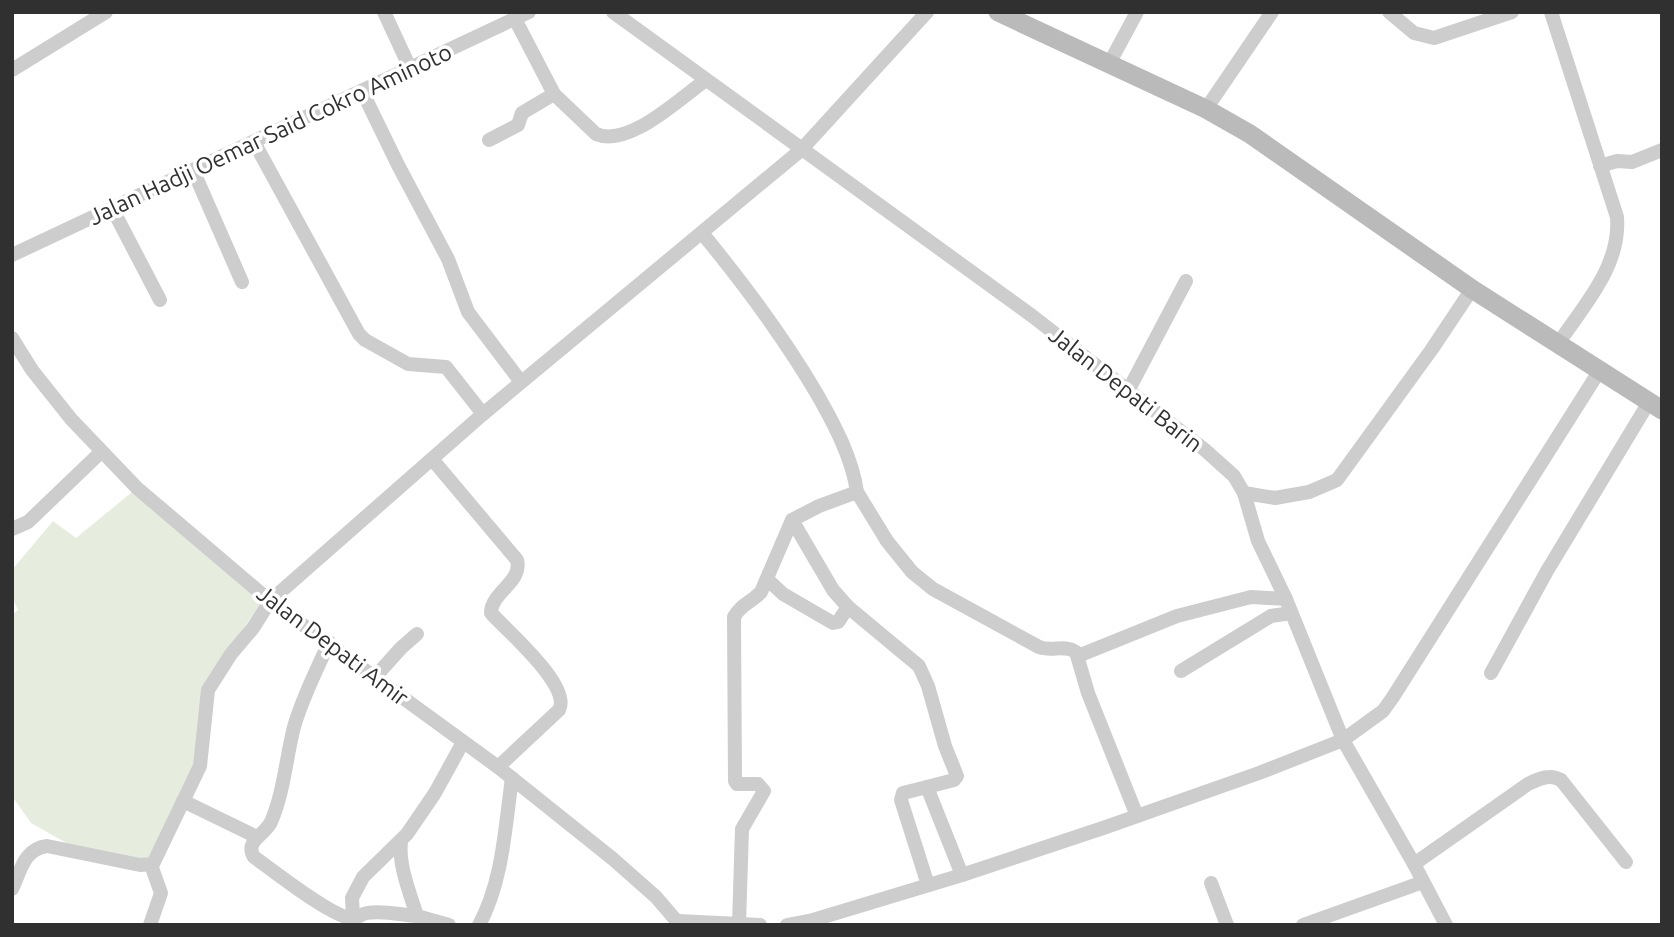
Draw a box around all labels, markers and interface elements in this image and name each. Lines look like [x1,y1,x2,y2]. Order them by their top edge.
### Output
street label: Jalan Hadji Oemar Said Cokro Aminoto [85,39,455,229]
street label: Jalan Depati Barin [1044,321,1208,457]
street label: Jalan Depati Amir [253,580,414,710]

